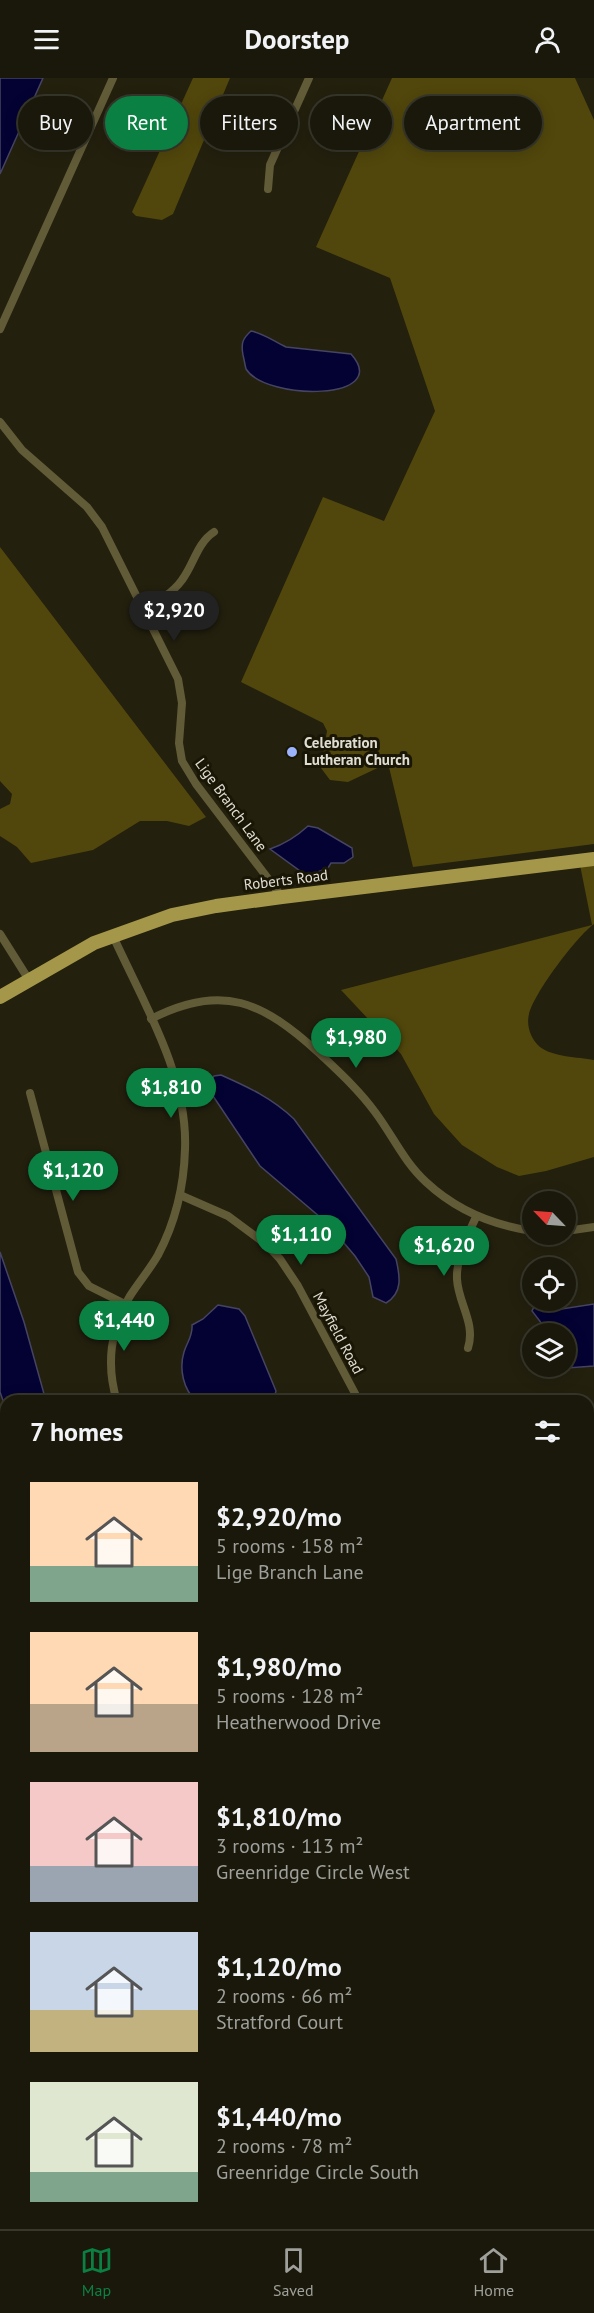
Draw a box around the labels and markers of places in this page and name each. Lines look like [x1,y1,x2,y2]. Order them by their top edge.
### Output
pin: $2,920 [125,591,223,642]
place label: Celebration Lutheran Church [304,733,410,769]
marker: Celebration Lutheran Church [285,745,299,759]
pin: $1,980 [307,1018,405,1069]
pin: $1,810 [122,1068,220,1119]
pin: $1,120 [24,1151,122,1202]
pin: $1,110 [252,1215,350,1266]
pin: $1,620 [395,1226,493,1277]
pin: $1,440 [75,1301,173,1352]

